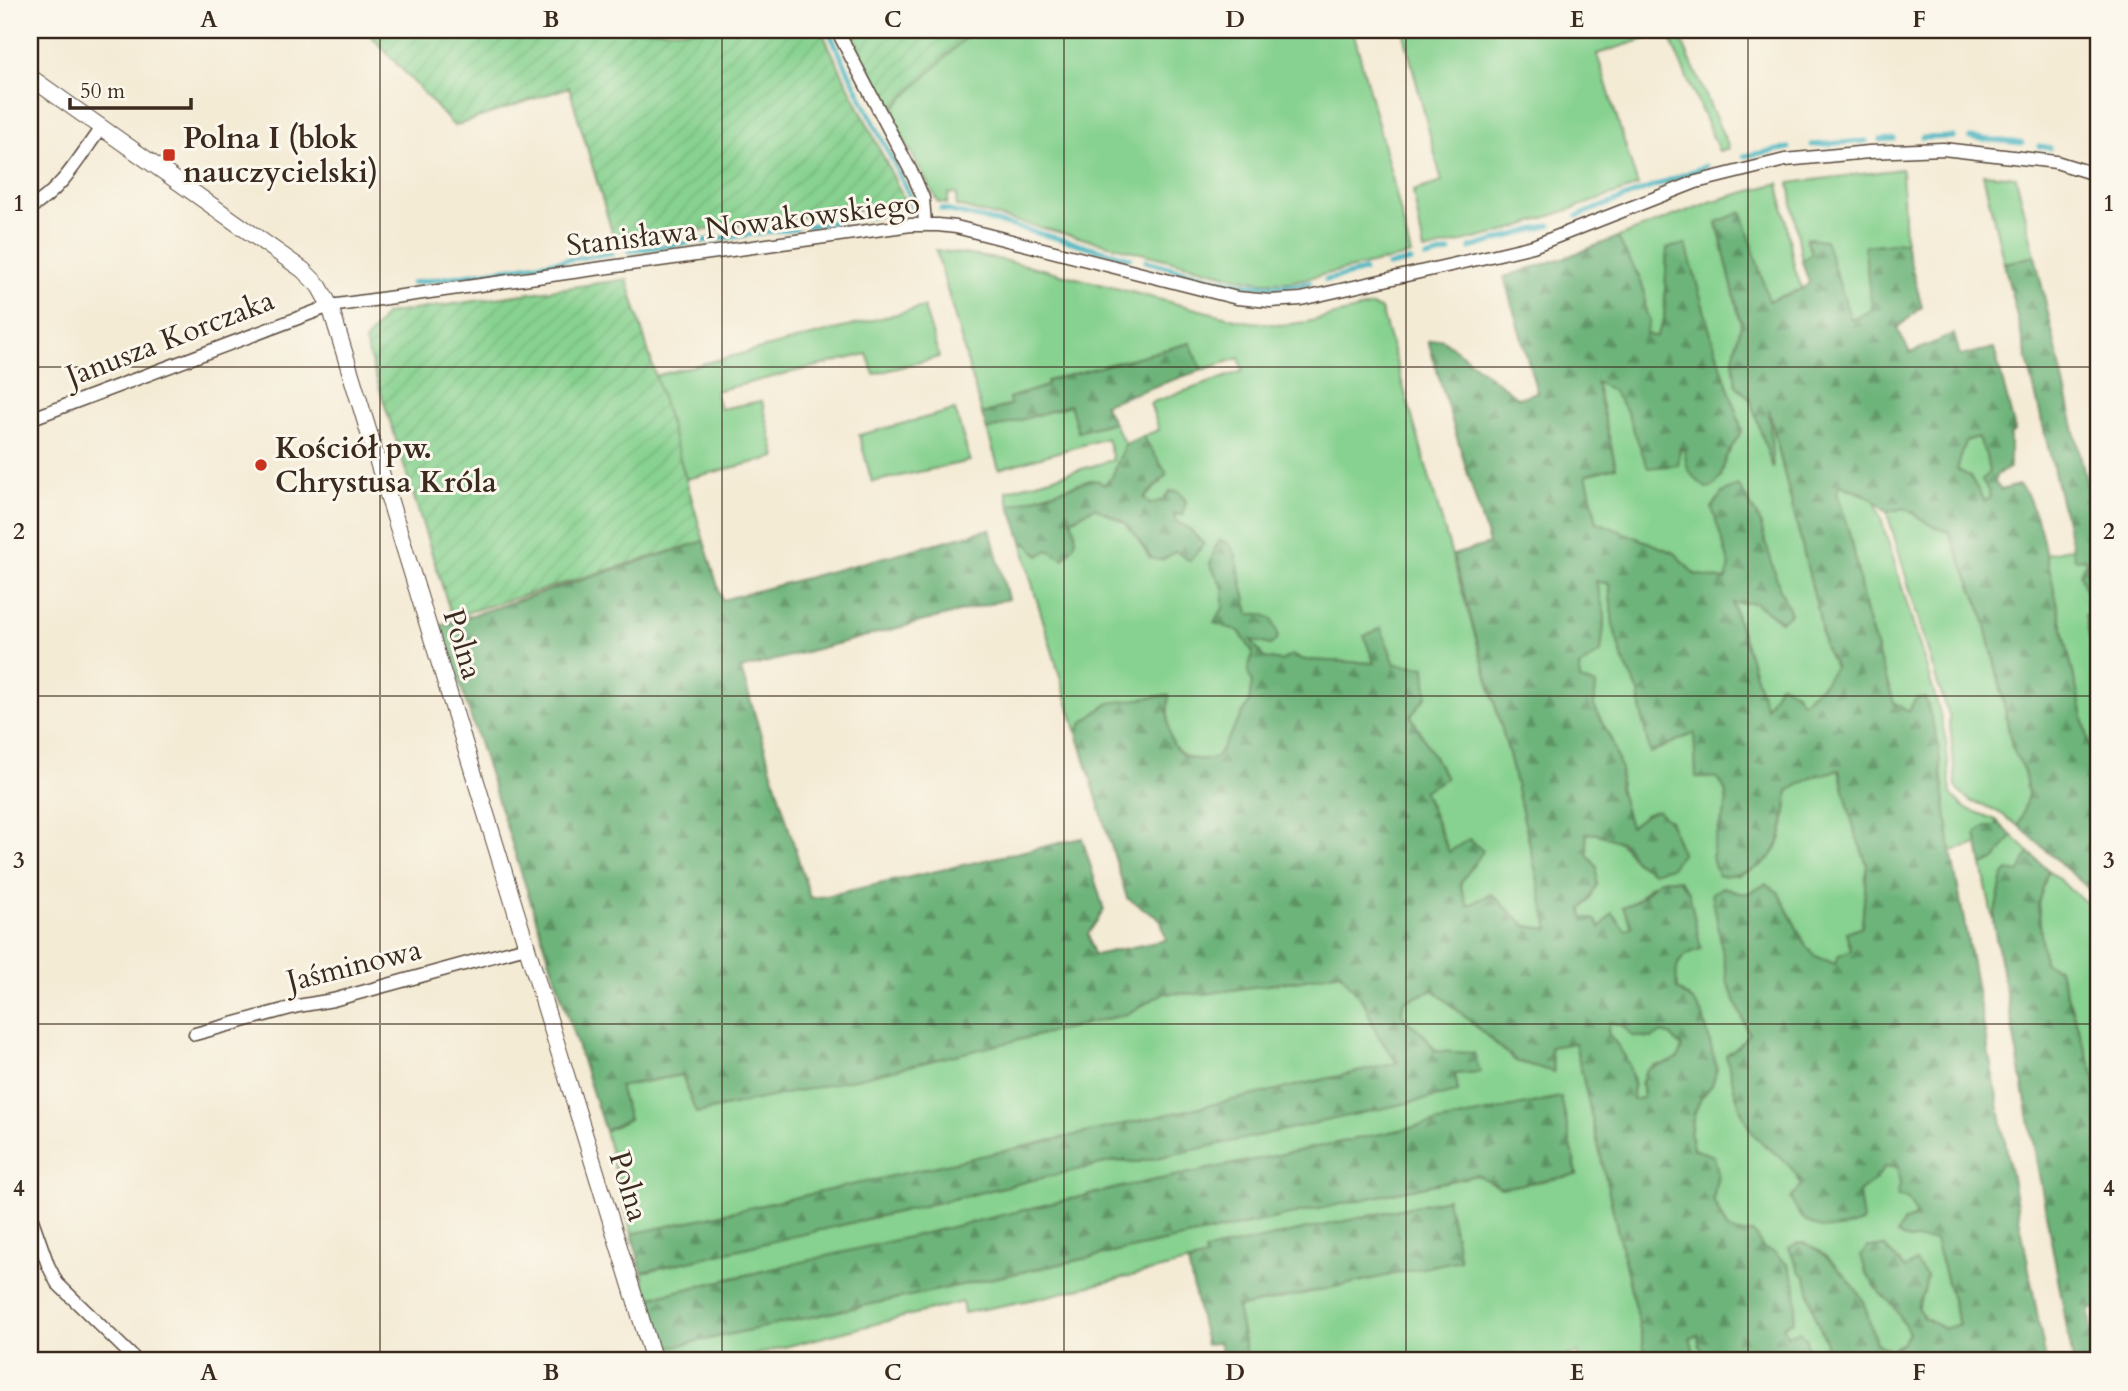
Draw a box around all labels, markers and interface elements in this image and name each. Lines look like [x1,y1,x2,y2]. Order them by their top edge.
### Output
text: A [200,4,218,35]
text: B [543,4,559,35]
text: C [884,4,902,35]
text: D [1225,4,1245,35]
text: E [1570,4,1584,35]
text: F [1912,4,1926,35]
scale bar [70,66,191,110]
text: 50 m [80,77,125,106]
place label: Polna I (blok nauczycielski) [183,118,378,193]
marker: Polna I (blok nauczycielski) [161,147,177,163]
street label: Stanisława Nowakowskiego [564,182,922,267]
text: 1 [13,188,25,219]
text: 1 [2103,188,2115,219]
street label: Janusza Korczaka [57,280,280,398]
place label: Kościół pw. Chrystusa Króla [275,428,497,503]
marker: Kościół pw. Chrystusa Króla [253,457,269,473]
text: 2 [13,516,25,547]
text: 2 [2103,516,2115,547]
street label: Polna [432,604,493,684]
text: 3 [13,845,25,876]
text: 3 [2103,845,2115,876]
street label: Jaśminowa [279,929,426,1003]
street label: Polna [598,1146,659,1226]
text: 4 [13,1173,25,1204]
text: 4 [2103,1173,2115,1204]
text: A [200,1357,218,1388]
text: B [543,1357,559,1388]
text: C [884,1357,902,1388]
text: D [1225,1357,1245,1388]
text: E [1570,1357,1584,1388]
text: F [1912,1357,1926,1388]

